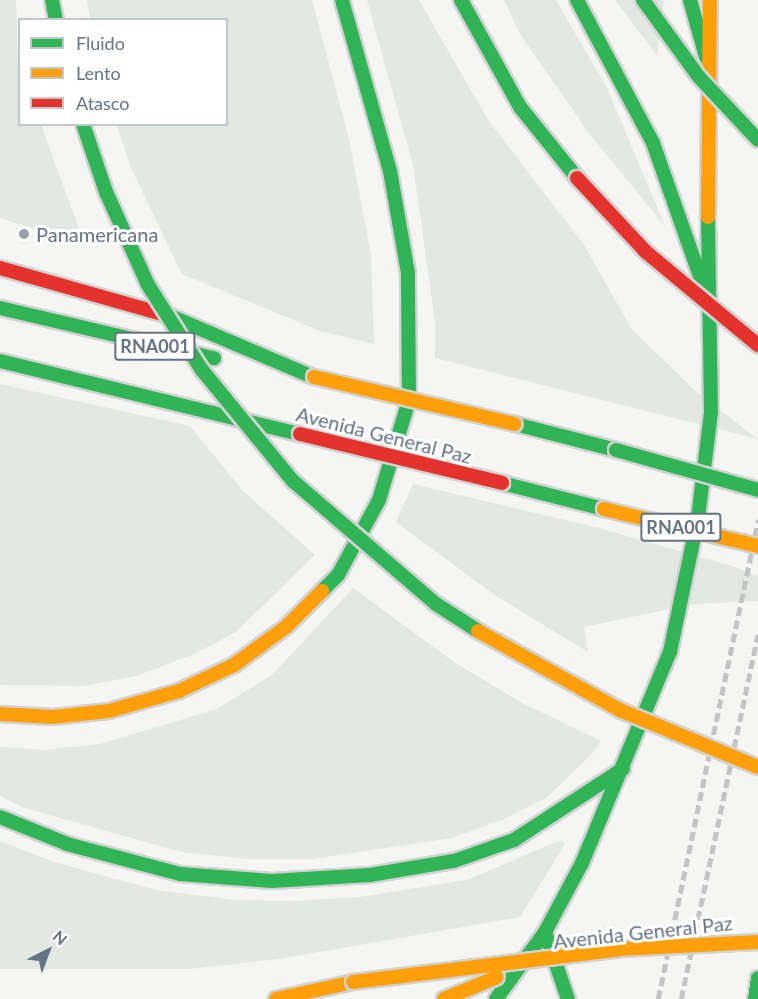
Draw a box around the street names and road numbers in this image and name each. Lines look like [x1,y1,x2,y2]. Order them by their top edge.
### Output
road number: RNA001 [113,331,197,361]
street label: Avenida General Paz [294,402,474,468]
road number: RNA001 [639,512,723,542]
street label: Avenida General Paz [552,911,734,953]

